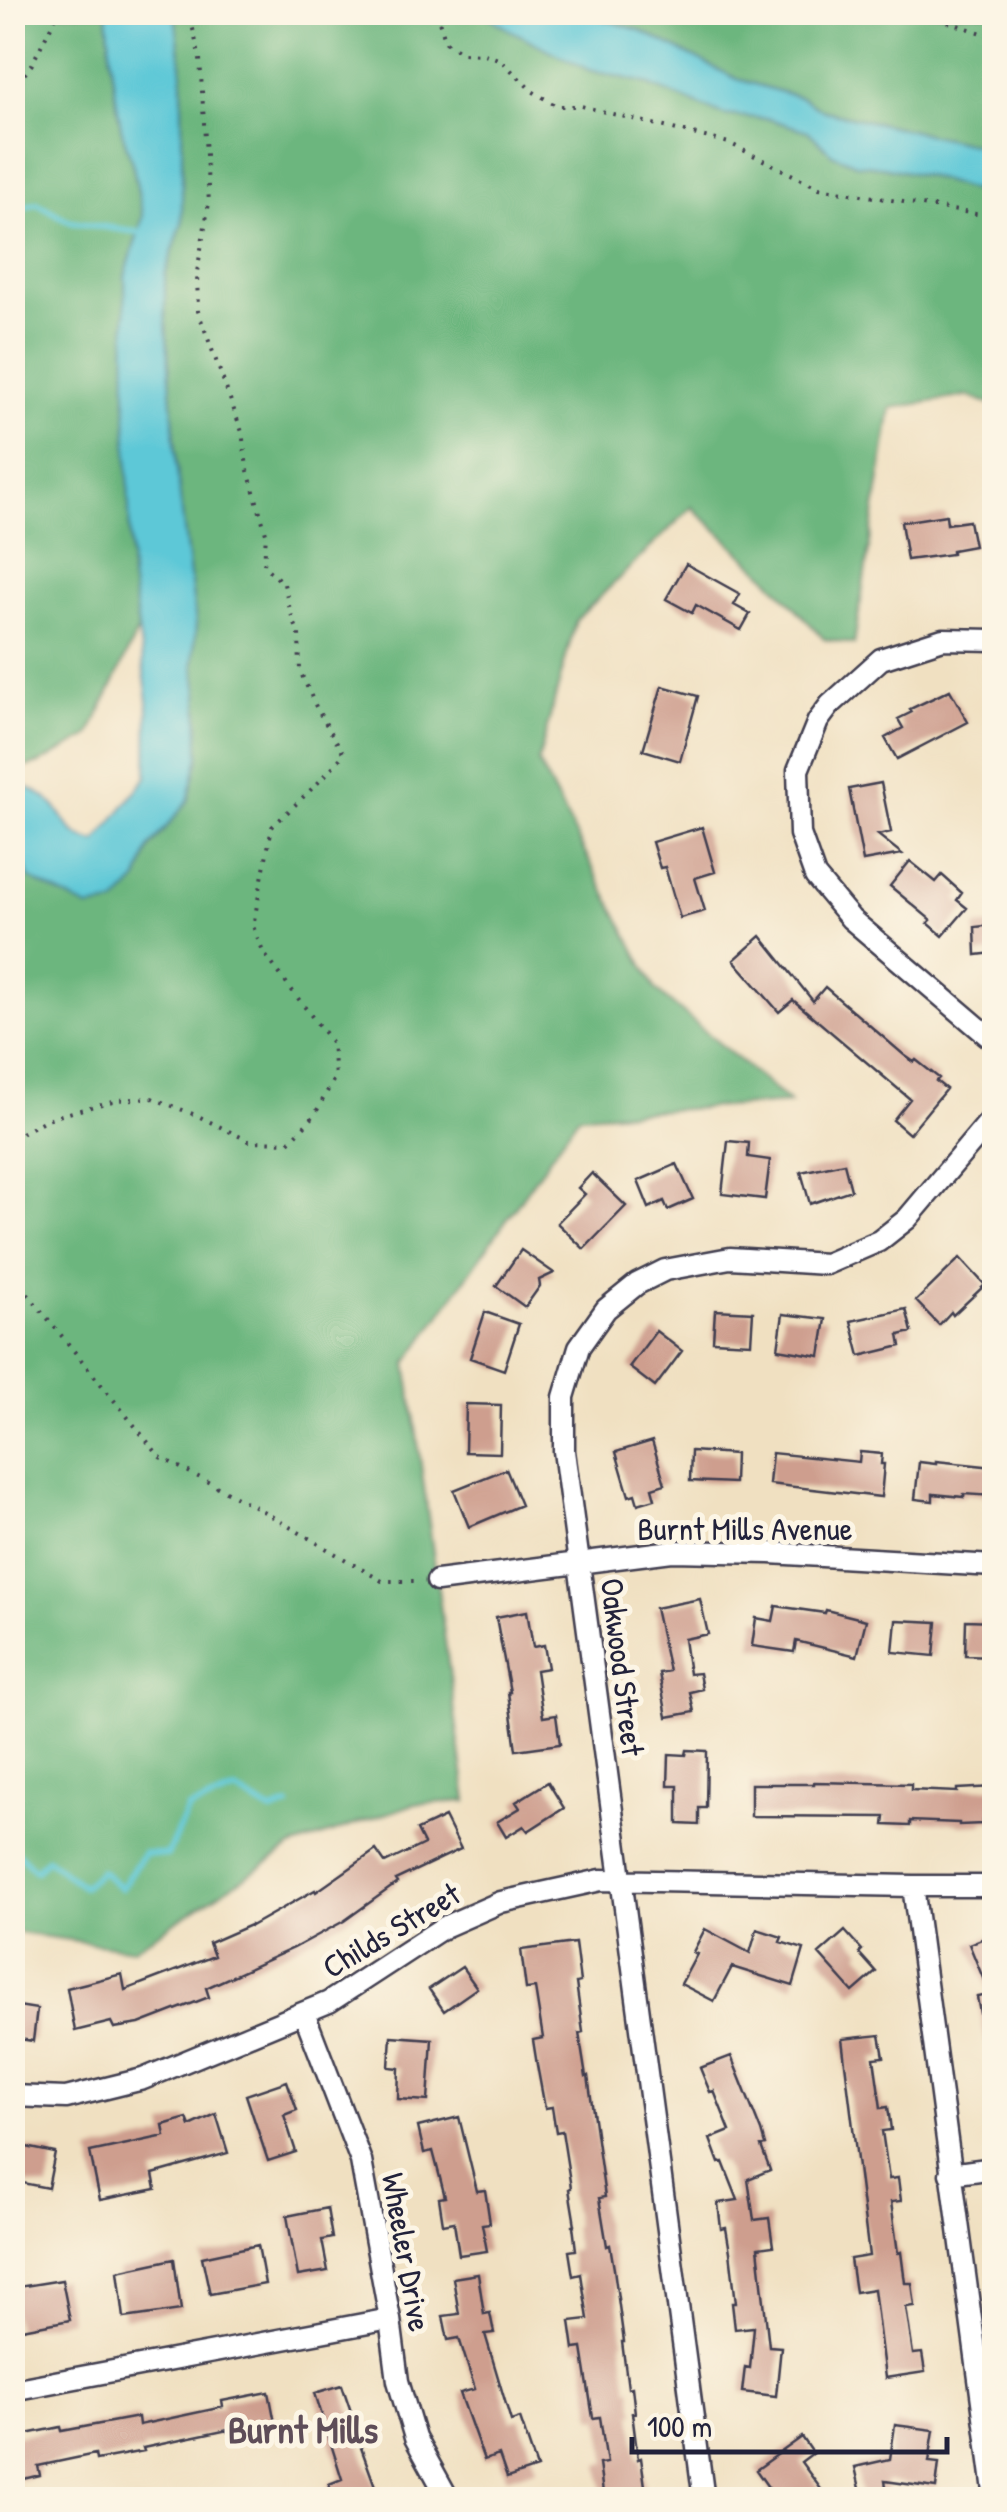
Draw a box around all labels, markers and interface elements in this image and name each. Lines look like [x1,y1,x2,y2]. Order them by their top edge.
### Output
street label: Burnt Mills Avenue [637,1507,853,1550]
street label: Oakwood Street [591,1576,655,1759]
street label: Childs Street [314,1872,469,1988]
street label: Wheeler Drive [372,2170,442,2335]
scale bar [632,2392,947,2454]
district label: Burnt Mills [228,2403,378,2455]
text: 100 m [647,2406,712,2446]

